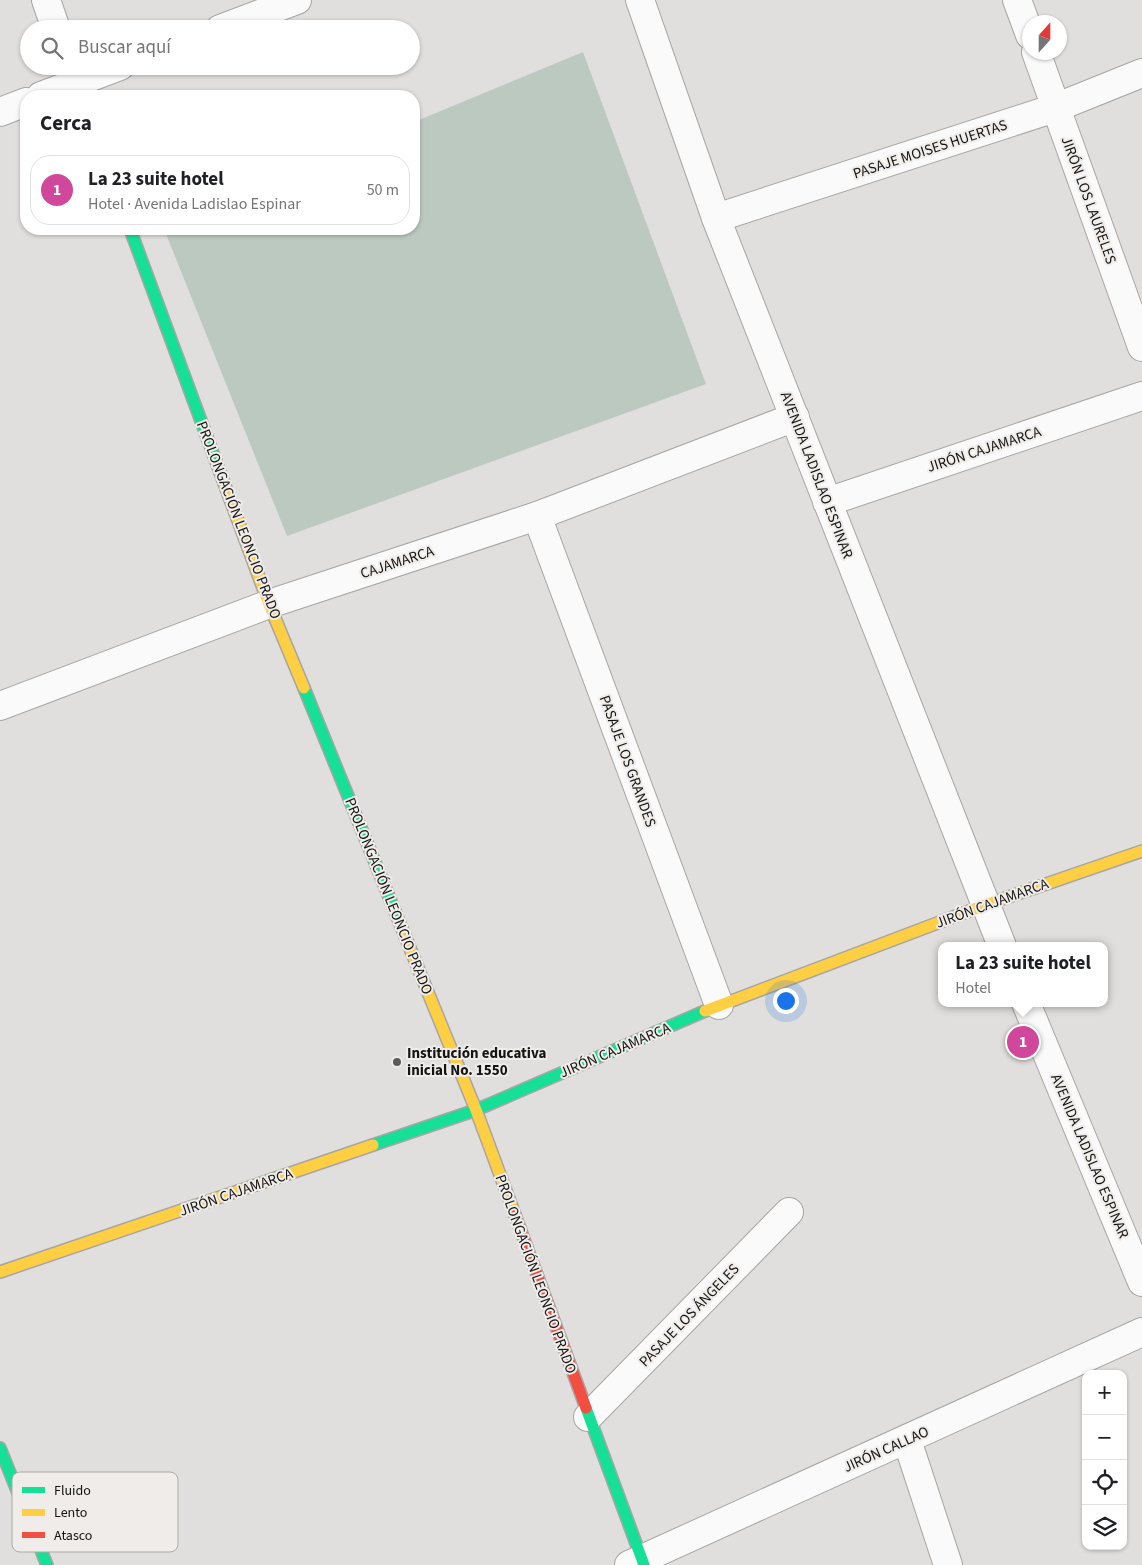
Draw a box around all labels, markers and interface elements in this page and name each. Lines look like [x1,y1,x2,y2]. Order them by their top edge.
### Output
north arrow [1022,15,1067,60]
search box [20,20,420,75]
icon: search [38,34,66,62]
text: Buscar aquí [78,34,171,61]
text: Cerca [40,108,92,138]
street label: PASAJE MOISES HUERTAS [850,115,1010,184]
street label: JIRÓN LOS LAURELES [1056,133,1121,267]
text: La 23 suite hotel [88,166,224,193]
text: 1 [53,179,61,201]
text: 50 m [367,179,399,201]
text: Hotel · Avenida Ladislao Espinar [88,193,301,215]
street label: AVENIDA LADISLAO ESPINAR [775,389,858,562]
street label: PROLONGACIÓN LEONCIO PRADO [191,418,286,622]
street label: JIRÓN CAJAMARCA [924,421,1045,478]
street label: CAJAMARCA [358,540,438,584]
street label: PASAJE LOS GRANDES [594,692,661,830]
street label: PROLONGACIÓN LEONCIO PRADO [339,795,438,998]
street label: JIRÓN CAJAMARCA [933,873,1052,934]
popup [938,942,1108,1007]
text: La 23 suite hotel [955,950,1091,977]
text: Hotel [955,977,991,999]
your location [773,988,799,1014]
street label: JIRÓN CAJAMARCA [556,1017,675,1083]
pin: 1 [1007,1023,1039,1061]
place label: Institución educativa inicial No. 1550 [407,1043,546,1081]
marker: Institución educativa inicial No. 1550 [391,1056,403,1068]
street label: AVENIDA LADISLAO ESPINAR [1045,1071,1134,1242]
street label: JIRÓN CAJAMARCA [177,1163,296,1222]
street label: PROLONGACIÓN LEONCIO PRADO [490,1172,581,1377]
street label: PASAJE LOS ÁNGELES [634,1259,744,1372]
map controls [1082,1370,1127,1550]
button: + [1082,1370,1127,1415]
button: − [1082,1415,1127,1460]
street label: JIRÓN CALLAO [840,1421,932,1478]
button: locate [1082,1460,1127,1505]
legend [12,1472,178,1552]
text: Fluido [54,1481,91,1501]
text: Lento [54,1503,87,1523]
button: layers [1082,1505,1127,1550]
text: Atasco [54,1526,92,1546]

